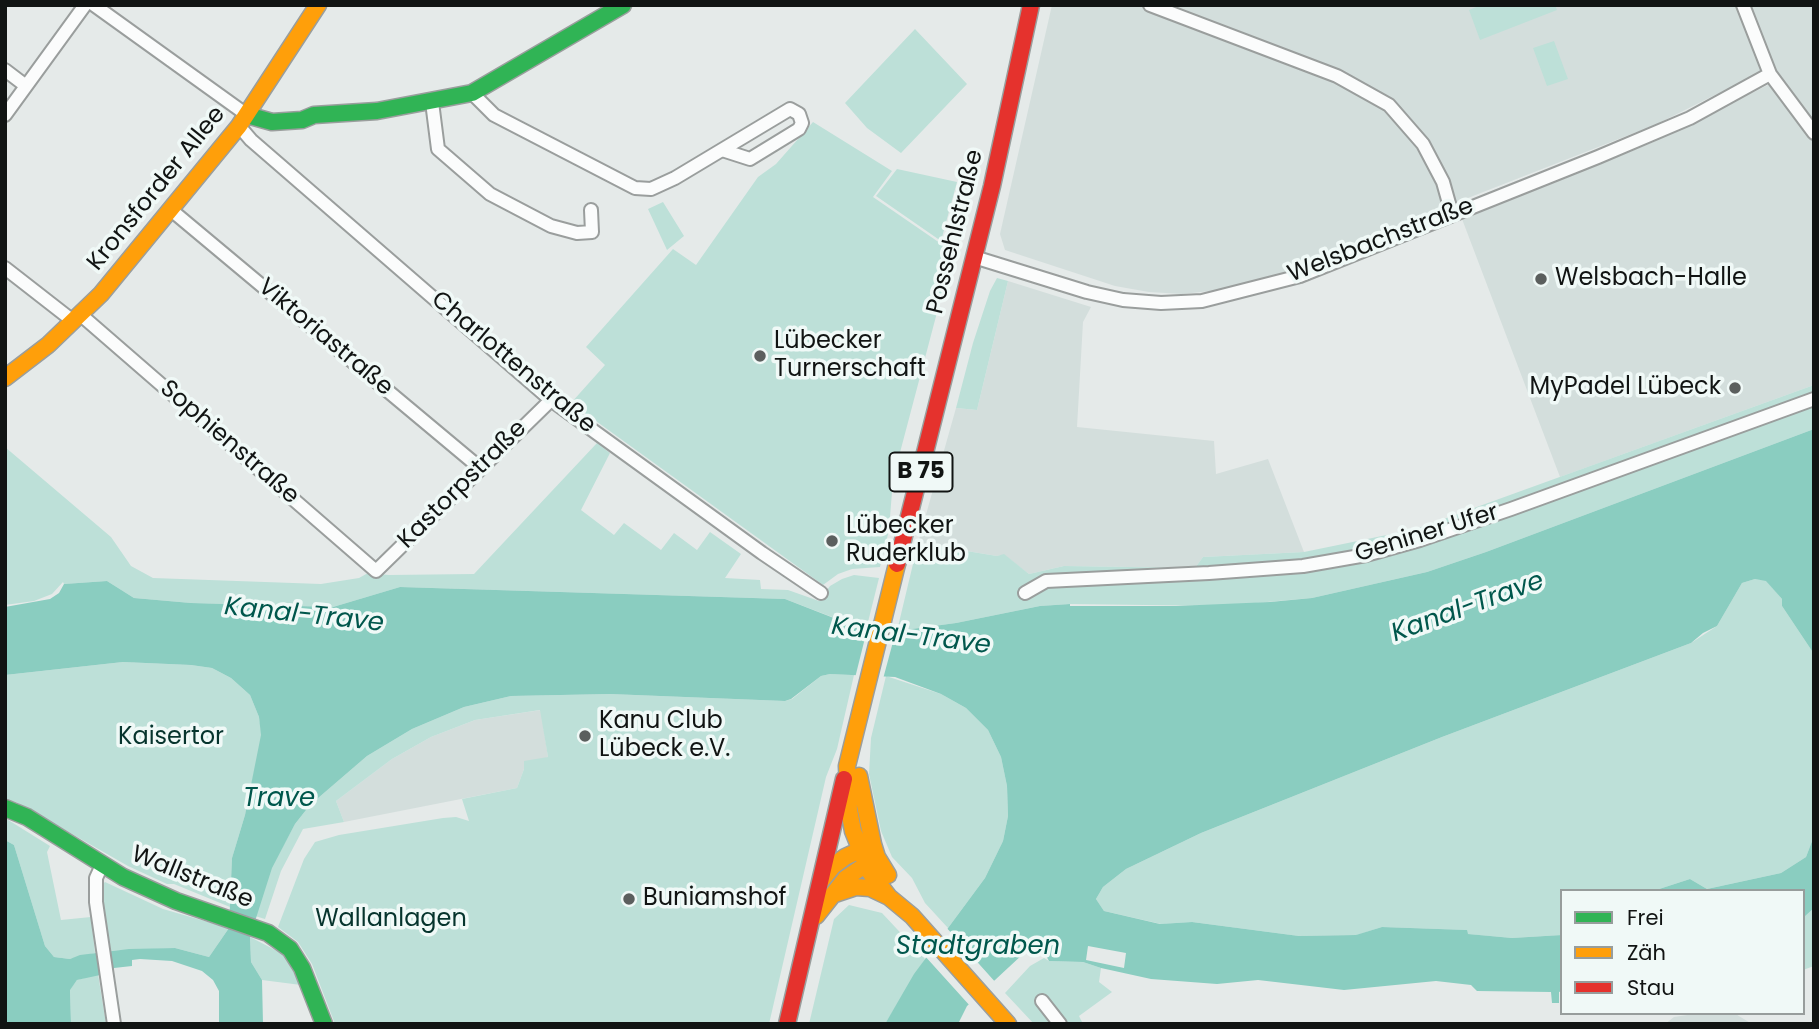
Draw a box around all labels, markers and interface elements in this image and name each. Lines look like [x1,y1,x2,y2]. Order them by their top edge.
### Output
street label: Kronsforder Allee [82,101,232,277]
street label: Possehlstraße [922,147,990,317]
street label: Welsbachstraße [1284,192,1478,290]
place label: Welsbach-Halle [1555,265,1747,293]
marker: Welsbach-Halle [1533,271,1549,287]
street label: Viktoriastraße [252,273,398,403]
street label: Charlottenstraße [425,286,601,440]
place label: Lübecker Turnerschaft [774,328,926,384]
marker: Lübecker Turnerschaft [752,348,768,364]
place label: MyPadel Lübeck [1530,374,1721,402]
street label: Sophienstraße [154,375,304,511]
marker: MyPadel Lübeck [1727,380,1743,396]
street label: Kastorpstraße [393,415,533,555]
road number: B 75 [890,452,953,492]
street label: Geniner Ufer [1352,499,1502,569]
place label: Lübecker Ruderklub [846,513,966,569]
marker: Lübecker Ruderklub [824,533,840,549]
water label: Kanal-Trave [1387,566,1549,650]
water label: Kanal-Trave [223,592,385,640]
water label: Kanal-Trave [830,612,992,662]
place label: Kanu Club Lübeck e.V. [599,708,730,764]
park label: Kaisertor [118,724,224,752]
marker: Kanu Club Lübeck e.V. [577,728,593,744]
water label: Trave [243,783,315,815]
street label: Wallstraße [127,840,257,916]
place label: Buniamshof [643,885,786,913]
legend [1560,889,1805,1015]
marker: Buniamshof [621,891,637,907]
text: Frei [1627,903,1664,932]
park label: Wallanlagen [315,906,467,934]
water label: Stadtgraben [896,931,1060,963]
text: Zäh [1627,938,1666,967]
text: Stau [1627,973,1675,1002]

